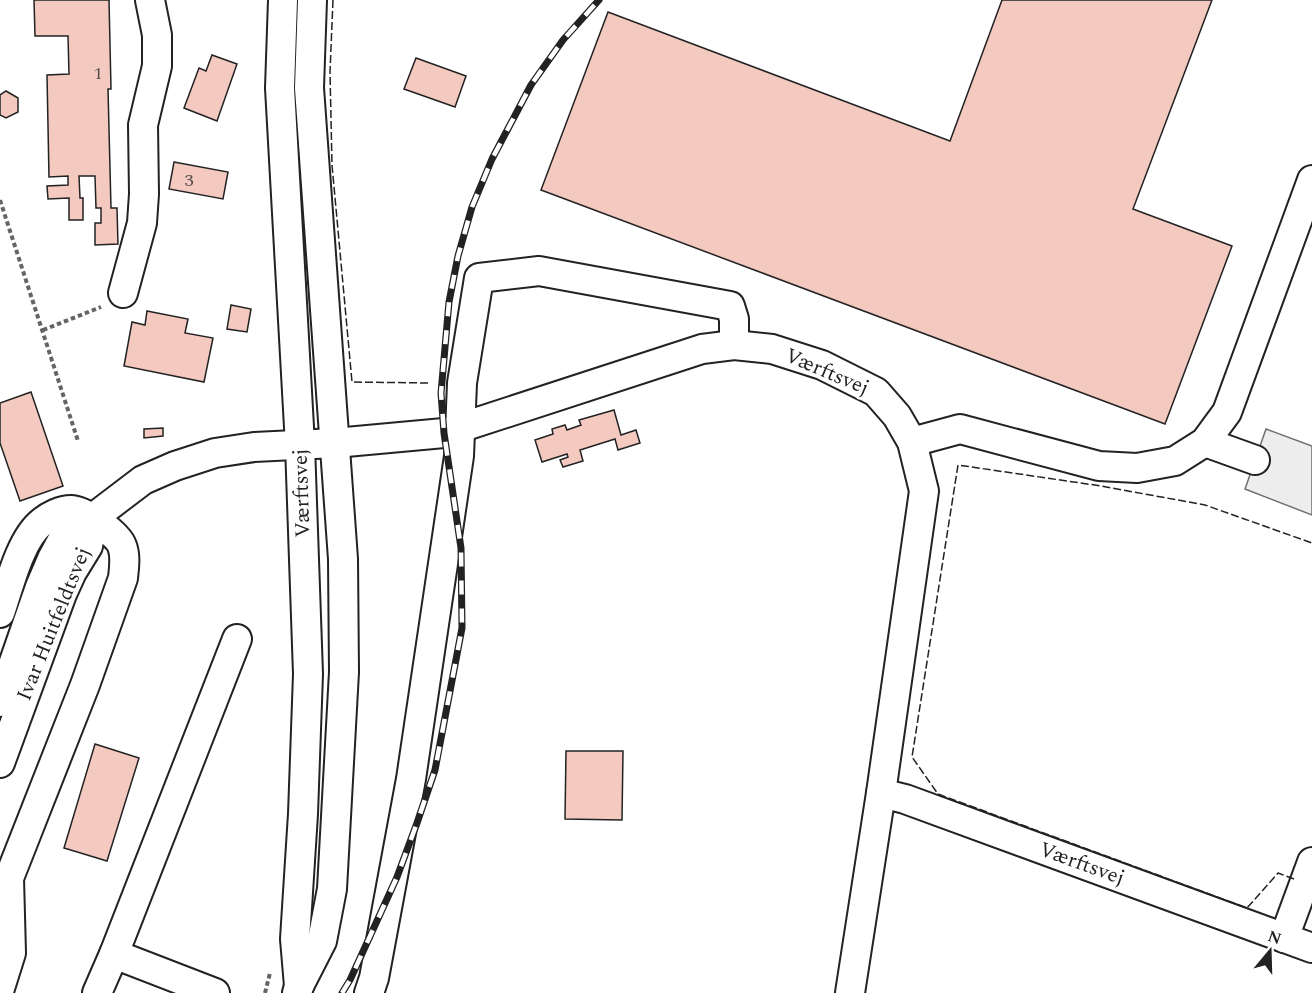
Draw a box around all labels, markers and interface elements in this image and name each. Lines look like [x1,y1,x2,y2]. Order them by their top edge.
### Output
house number: 1 [94,60,103,87]
house number: 3 [185,167,194,194]
street label: Værftsvej [780,340,874,404]
street label: Værftsvej [284,448,320,538]
street label: Ivar Huitfeldtsvej [9,542,99,706]
street label: Værftsvej [1035,834,1129,894]
north arrow [1240,921,1300,981]
text: N [1264,924,1285,951]

